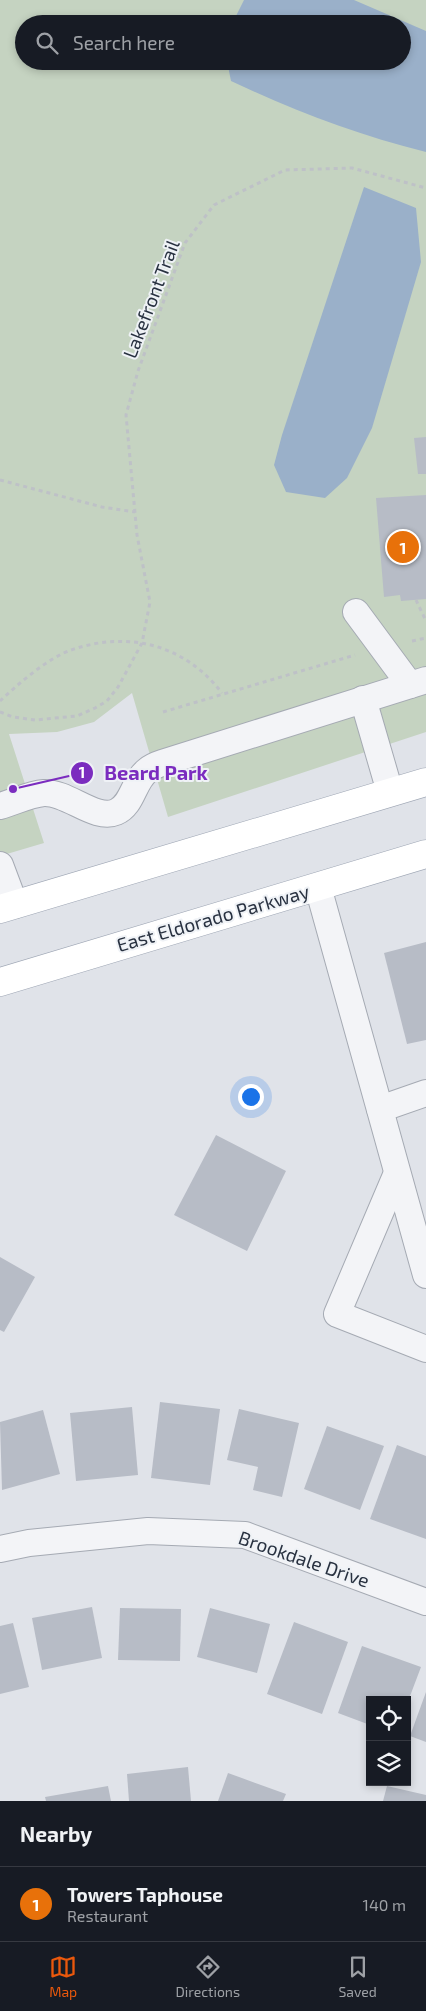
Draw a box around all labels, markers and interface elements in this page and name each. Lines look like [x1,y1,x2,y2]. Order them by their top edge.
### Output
search box [15,15,411,70]
icon: search [33,29,61,57]
text: Search here [73,31,175,54]
street label: Lakefront Trail [117,236,184,361]
pin: 1 [387,528,419,566]
callout: Beard Park [69,755,218,790]
text: Beard Park [104,760,209,784]
text: 1 [79,763,85,781]
street label: East Eldorado Parkway [114,879,312,956]
your location [238,1084,264,1110]
street label: Brookdale Drive [236,1525,373,1592]
map controls [366,1696,411,1786]
button: locate [366,1696,411,1741]
button: layers [366,1741,411,1786]
text: Nearby [20,1821,92,1846]
text: Towers Taphouse [67,1883,223,1906]
text: 1 [33,1895,39,1914]
text: 140 m [363,1895,406,1914]
text: Restaurant [67,1906,148,1925]
tab: Map [49,1953,77,2000]
tab: Directions [176,1953,240,2000]
tab: Saved [338,1953,377,2000]

